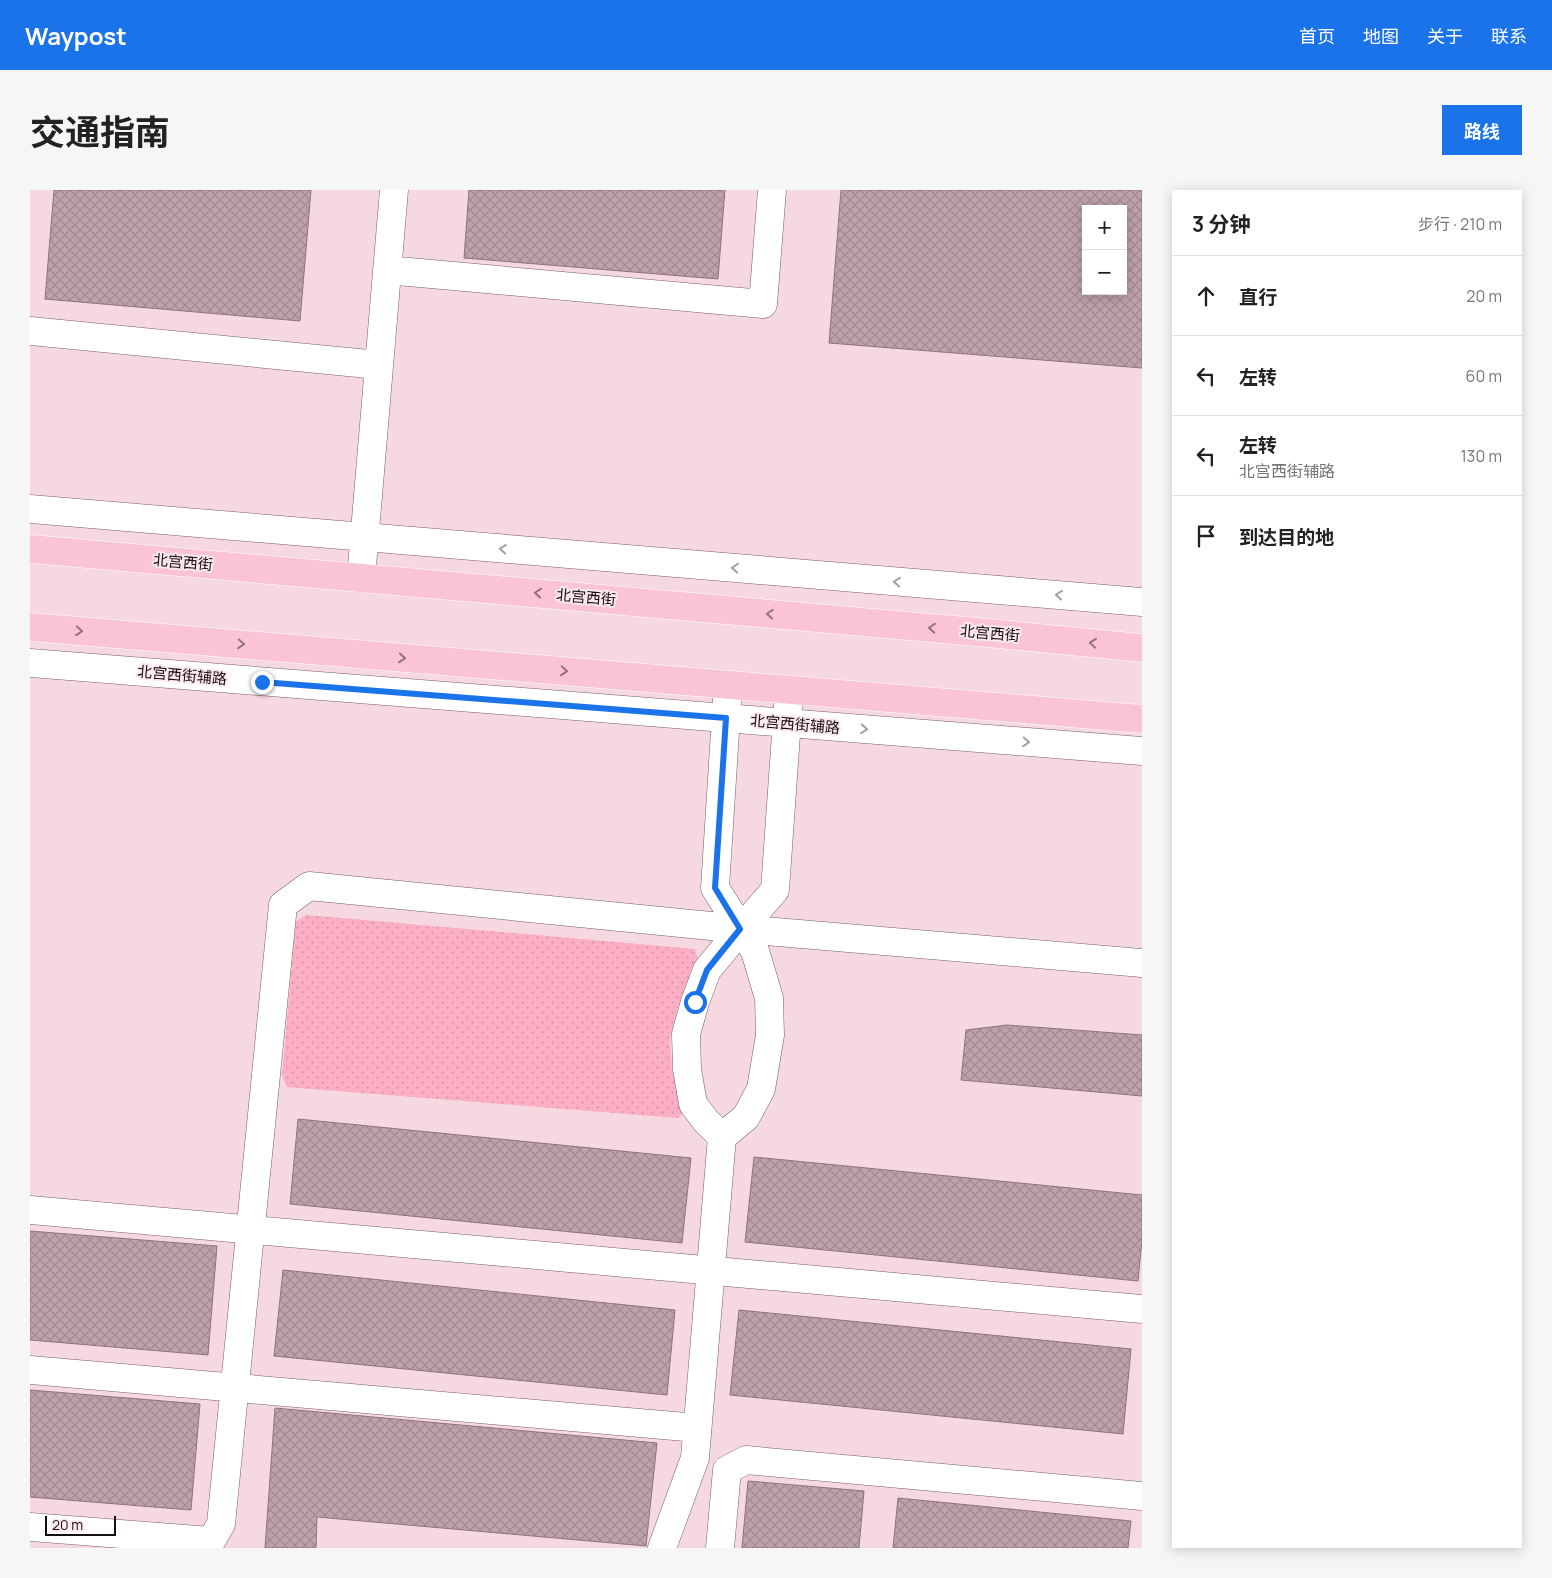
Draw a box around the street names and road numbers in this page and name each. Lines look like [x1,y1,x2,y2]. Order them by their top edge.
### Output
street label: 北宫西街 [152,549,214,575]
street label: 北宫西街 [555,584,617,610]
street label: 北宫西街 [959,620,1021,646]
street label: 北宫西街辅路 [136,661,228,689]
street label: 北宫西街辅路 [749,710,841,738]

